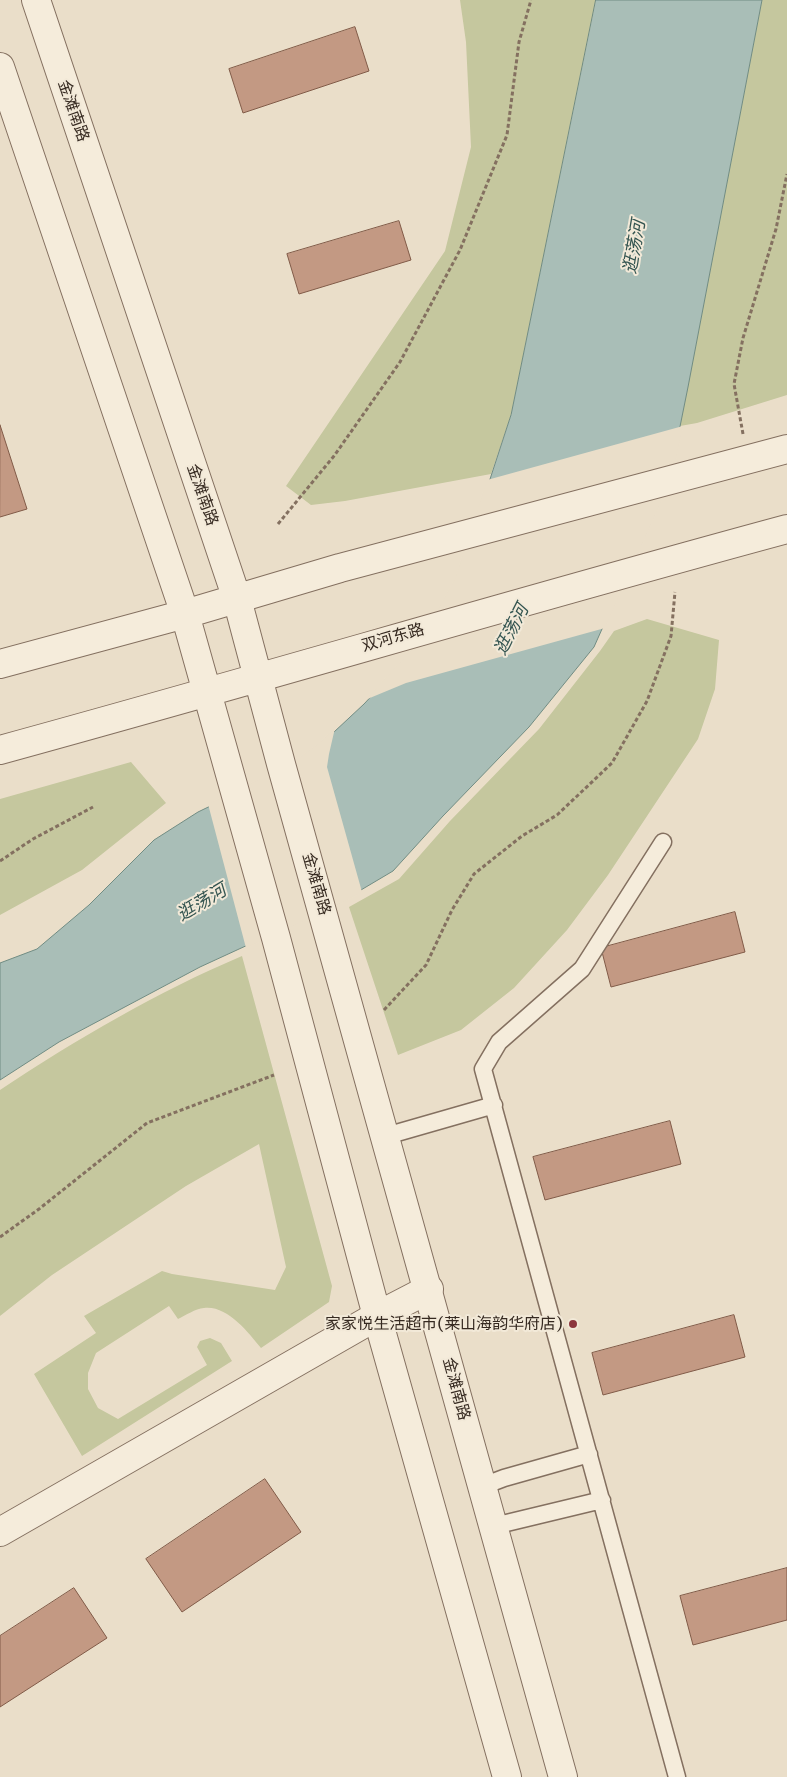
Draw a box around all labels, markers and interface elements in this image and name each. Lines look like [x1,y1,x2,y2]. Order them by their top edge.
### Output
street label: 金滩南路 [54,78,92,144]
water label: 逛荡河 [620,219,650,275]
street label: 金滩南路 [183,462,221,528]
water label: 逛荡河 [490,601,534,659]
street label: 双河东路 [360,620,426,656]
street label: 金滩南路 [298,851,334,917]
water label: 逛荡河 [173,880,231,926]
place label: 家家悦生活超市(莱山海韵华府店) [325,1314,563,1334]
marker: 家家悦生活超市(莱山海韵华府店) [567,1318,579,1330]
street label: 金滩南路 [438,1356,474,1422]

